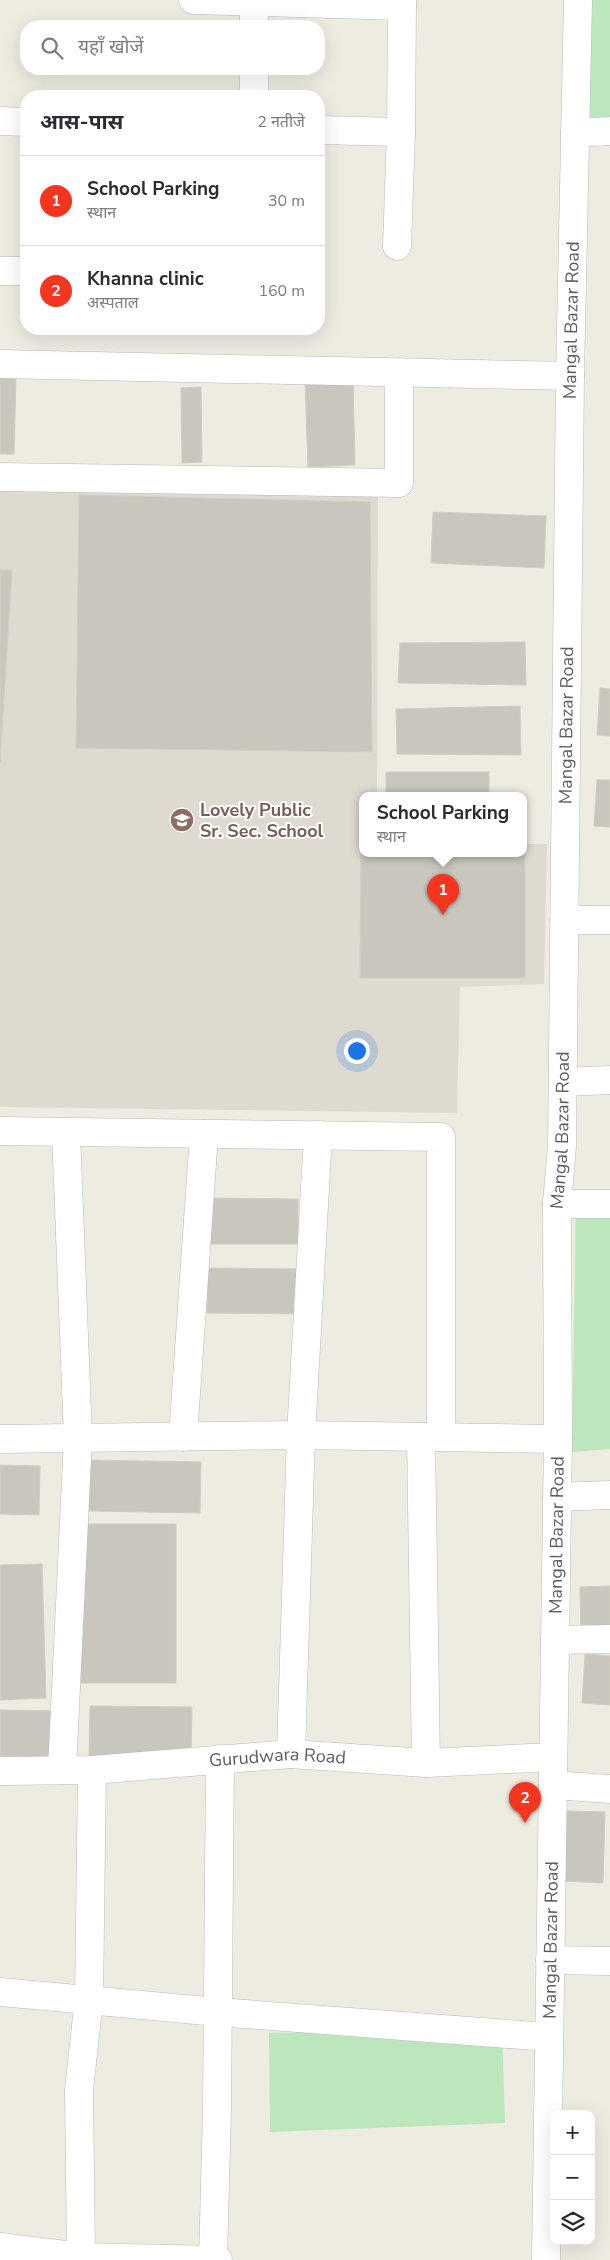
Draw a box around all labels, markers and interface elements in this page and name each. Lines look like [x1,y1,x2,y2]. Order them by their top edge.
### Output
search box [20,20,325,75]
icon: search [38,34,66,62]
text: यहाँ खोजें [78,34,143,60]
text: आस-पास [40,108,123,136]
text: 2 नतीजे [257,111,305,133]
text: School Parking [87,176,220,202]
text: 1 [51,190,61,212]
text: 30 m [268,190,305,212]
text: स्थान [87,202,116,224]
street label: Mangal Bazar Road [558,241,585,399]
text: Khanna clinic [87,266,204,292]
text: 2 [51,280,61,302]
text: 160 m [258,280,305,302]
text: अस्पताल [87,292,139,314]
street label: Mangal Bazar Road [554,646,579,804]
popup [359,792,527,857]
place label: Lovely Public Sr. Sec. School [200,798,324,843]
text: School Parking [377,800,509,826]
school or university icon: Lovely Public Sr. Sec. School [169,807,195,833]
text: स्थान [377,826,406,848]
pin: 1 [427,874,459,915]
your location [344,1038,370,1064]
street label: Mangal Bazar Road [545,1051,575,1210]
street label: Mangal Bazar Road [543,1456,570,1614]
street label: Gurudwara Road [208,1742,347,1773]
pin: 2 [509,1782,541,1823]
street label: Mangal Bazar Road [538,1861,564,2019]
map controls [550,2110,595,2245]
button: + [550,2110,595,2155]
button: − [550,2155,595,2200]
button: layers [550,2200,595,2245]

